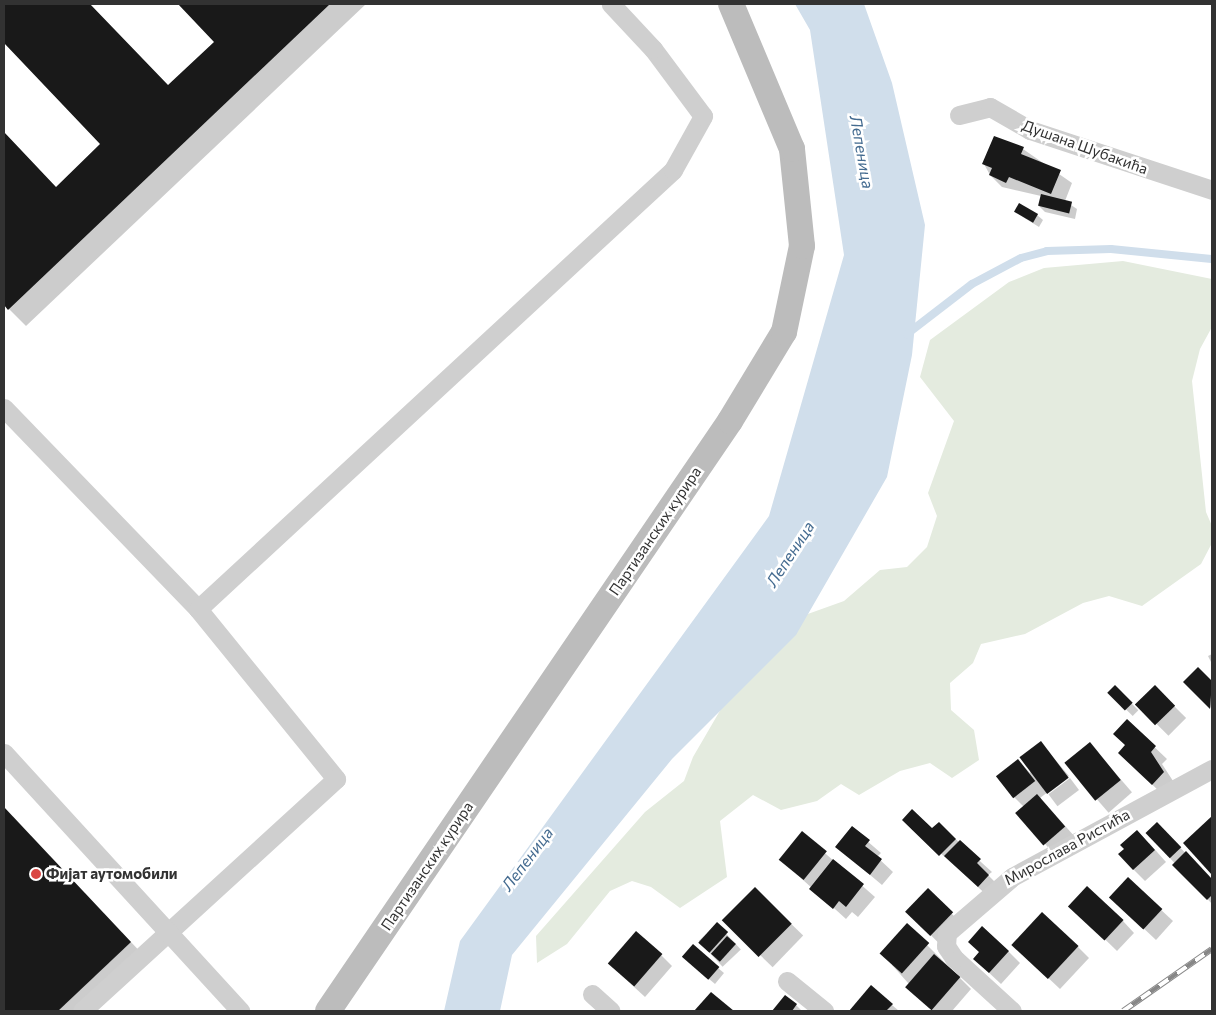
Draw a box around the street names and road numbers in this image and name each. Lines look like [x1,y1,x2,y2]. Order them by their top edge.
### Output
street label: Душана Шубакића [1020,116,1150,178]
street label: Партизанских курира [605,463,705,599]
street label: Партизанских курира [377,798,477,934]
street label: Мирослава Ристића [1001,805,1133,889]

